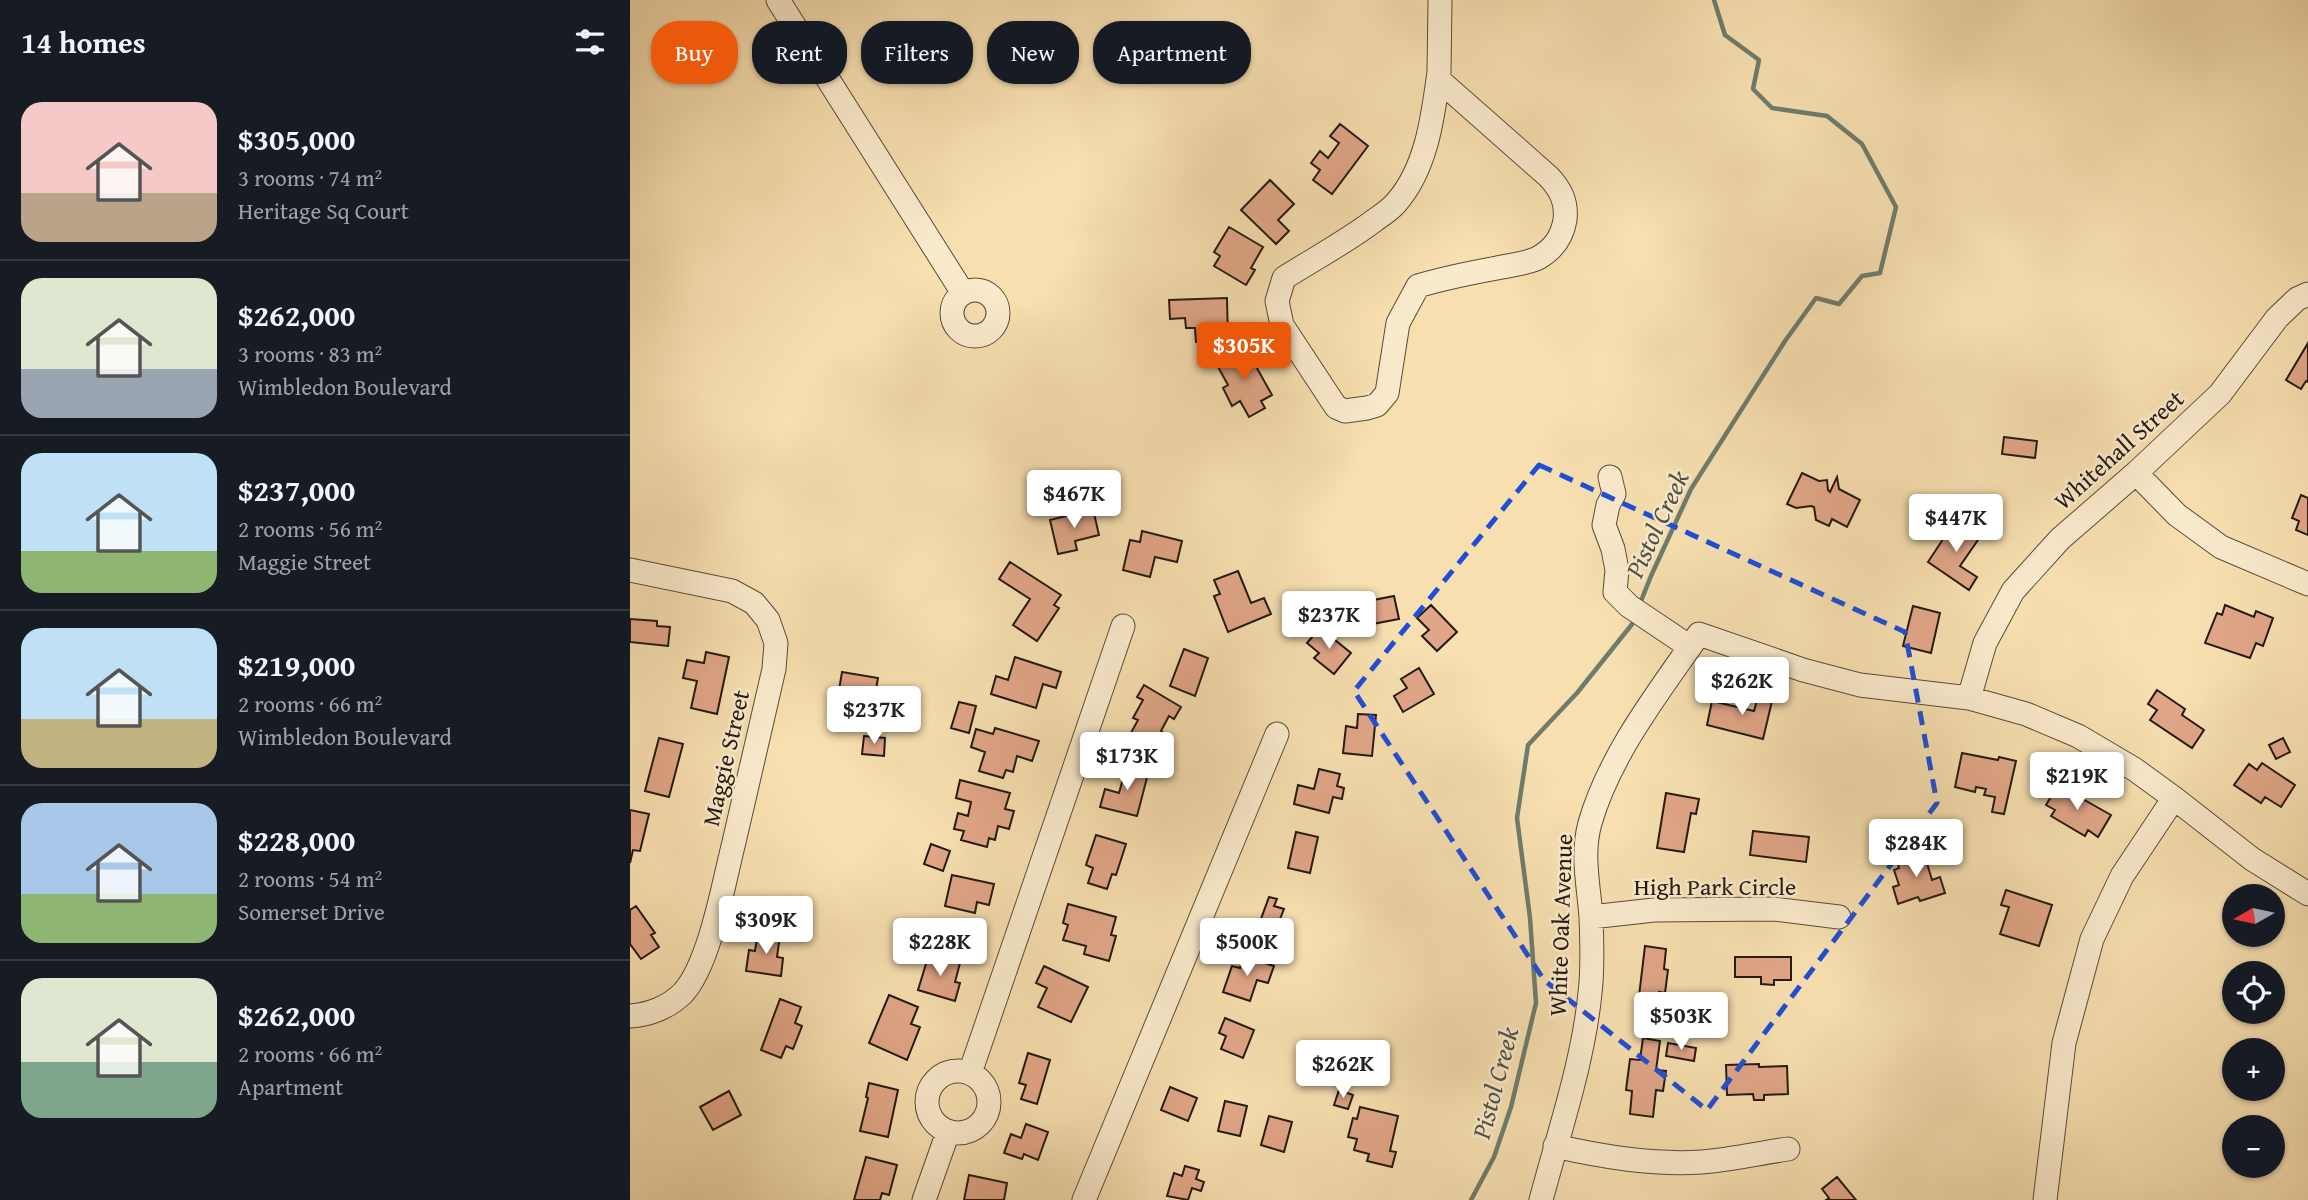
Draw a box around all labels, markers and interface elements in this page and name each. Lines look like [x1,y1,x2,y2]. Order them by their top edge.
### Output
text: 14 homes [21,20,146,64]
chip: Buy [651,21,738,84]
chip: Rent [752,21,847,84]
chip: Filters [861,21,973,84]
chip: New [987,21,1079,84]
chip: Apartment [1093,21,1251,84]
icon: filters [571,23,609,61]
text: $305,000 [238,117,355,161]
icon: home [77,130,161,214]
text: 3 rooms · 74 m² [238,161,382,194]
text: Heritage Sq Court [238,194,409,227]
text: $262,000 [238,293,355,337]
icon: home [77,306,161,390]
pin: $305K [1195,322,1293,382]
text: $305K [1213,328,1275,361]
text: 3 rooms · 83 m² [238,337,382,370]
text: Wimbledon Boulevard [238,370,452,403]
street label: Whitehall Street [2046,381,2192,518]
water label: Pistol Creek [1614,464,1698,585]
text: $237,000 [238,468,355,512]
pin: $467K [1025,470,1123,530]
text: $467K [1043,476,1105,509]
icon: home [77,481,161,565]
pin: $447K [1907,494,2005,554]
text: $447K [1925,500,1987,533]
text: 2 rooms · 56 m² [238,512,382,545]
text: Maggie Street [238,545,371,578]
pin: $237K [1280,592,1378,651]
text: $237K [1298,597,1360,630]
text: $219,000 [238,643,355,687]
icon: home [77,656,161,740]
pin: $262K [1693,658,1791,717]
text: $262K [1711,663,1773,696]
street label: Maggie Street [693,686,758,829]
pin: $237K [825,686,923,746]
text: 2 rooms · 66 m² [238,687,382,720]
text: $237K [843,692,905,725]
text: Wimbledon Boulevard [238,720,452,753]
pin: $173K [1078,732,1176,792]
text: $173K [1096,738,1158,771]
pin: $219K [2028,752,2126,812]
text: $219K [2046,758,2108,791]
text: $228,000 [238,818,355,862]
pin: $284K [1867,820,1965,879]
text: $284K [1885,825,1947,858]
icon: home [77,831,161,915]
street label: White Oak Avenue [1540,833,1581,1017]
text: 2 rooms · 54 m² [238,862,382,895]
street label: High Park Circle [1634,869,1796,904]
north arrow [2222,884,2286,947]
map controls [2222,884,2285,1178]
text: Somerset Drive [238,895,385,928]
pin: $309K [717,897,815,956]
text: $309K [735,902,797,935]
pin: $228K [891,918,989,978]
pin: $500K [1198,918,1296,978]
text: $228K [909,924,971,957]
text: $500K [1216,924,1278,957]
button: locate [2222,961,2285,1024]
pin: $503K [1632,992,1730,1052]
text: $262,000 [238,993,355,1037]
text: $503K [1650,998,1712,1031]
icon: home [77,1006,161,1090]
water label: Pistol Creek [1461,1022,1528,1144]
text: 2 rooms · 66 m² [238,1037,382,1070]
button: + [2222,1038,2285,1101]
pin: $262K [1294,1040,1392,1100]
text: $262K [1312,1046,1374,1079]
text: Apartment [238,1070,343,1103]
button: − [2222,1115,2285,1178]

